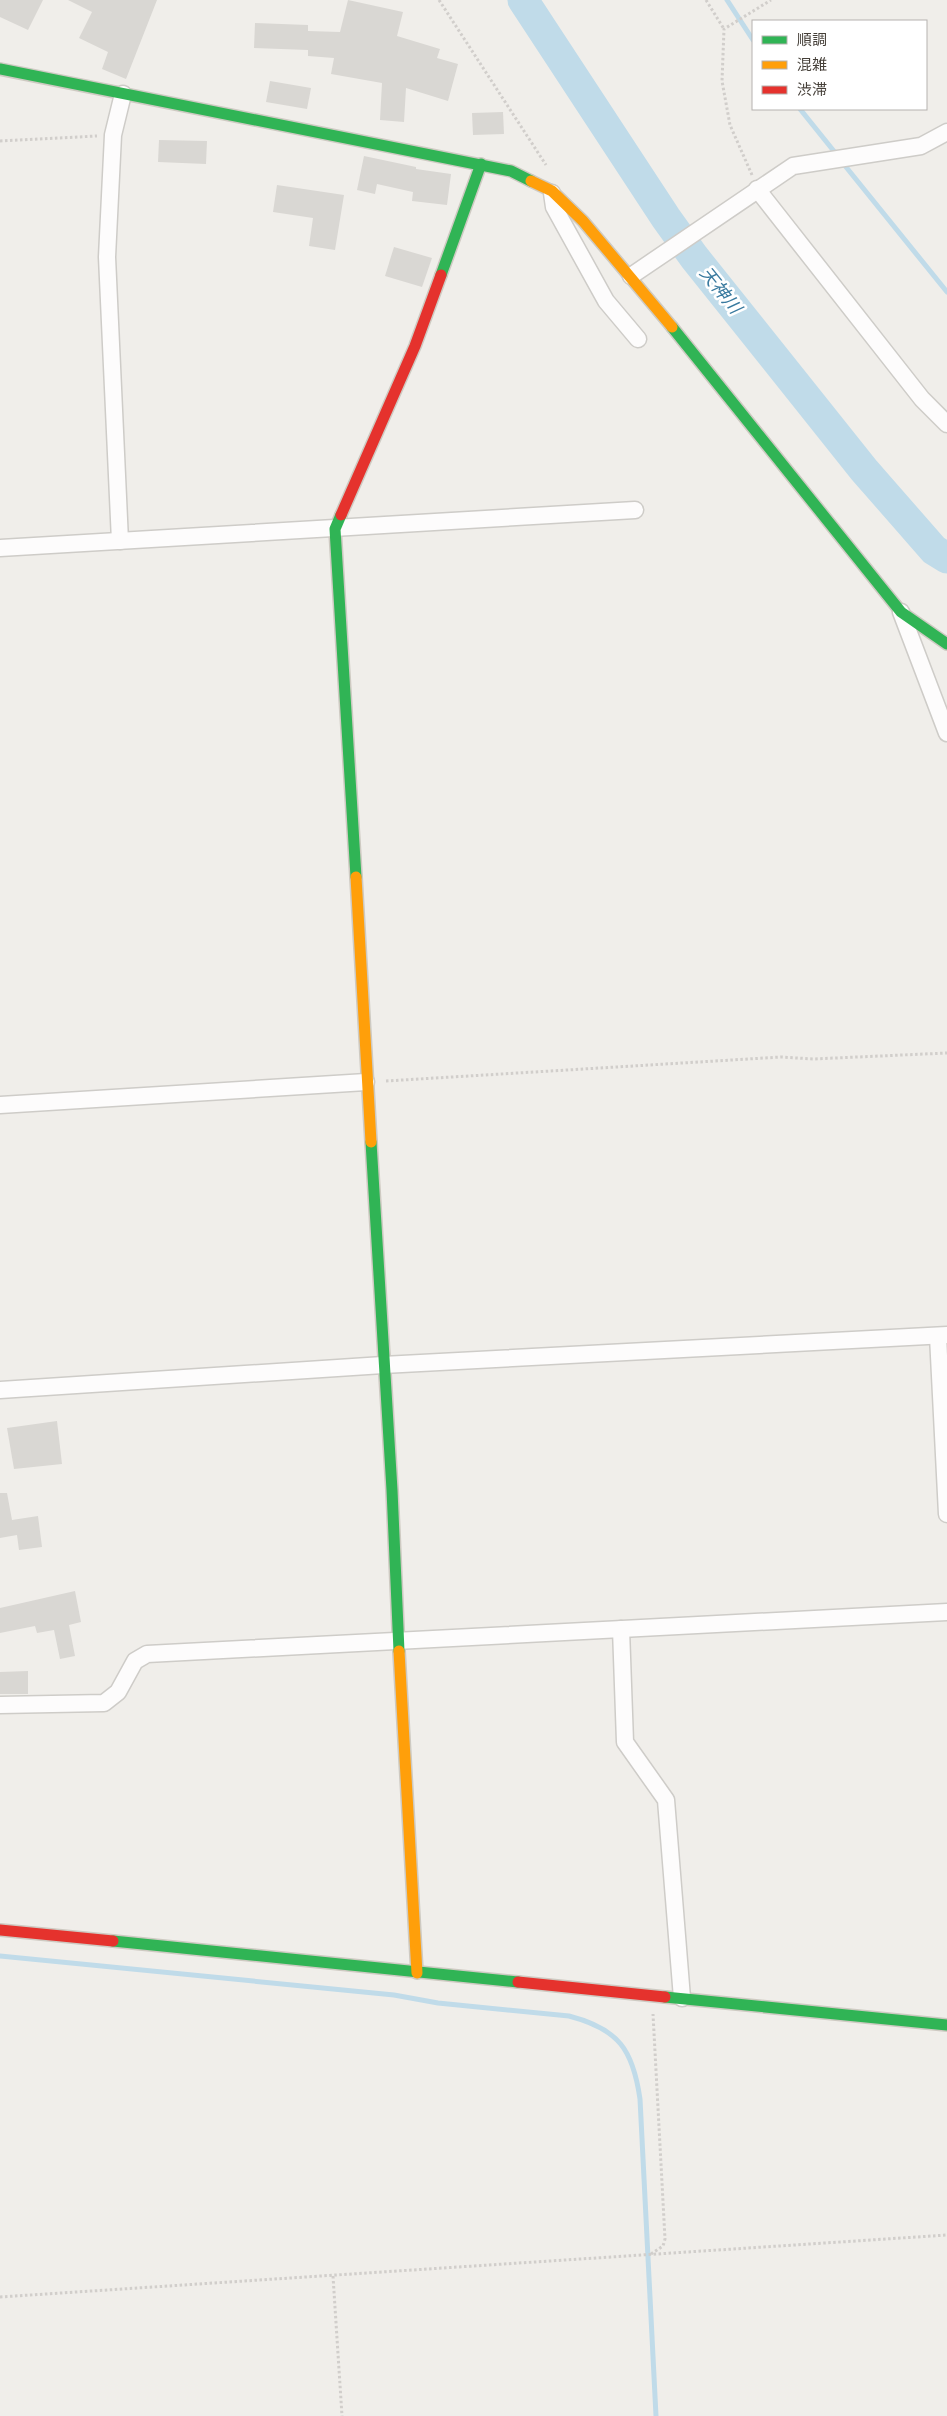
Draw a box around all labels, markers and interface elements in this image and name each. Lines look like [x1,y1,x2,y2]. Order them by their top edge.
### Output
legend [752,20,927,110]
text: 順調 [797,30,827,49]
text: 混雑 [797,55,827,74]
text: 渋滞 [797,80,827,99]
water label: 天神川 [695,262,748,320]

